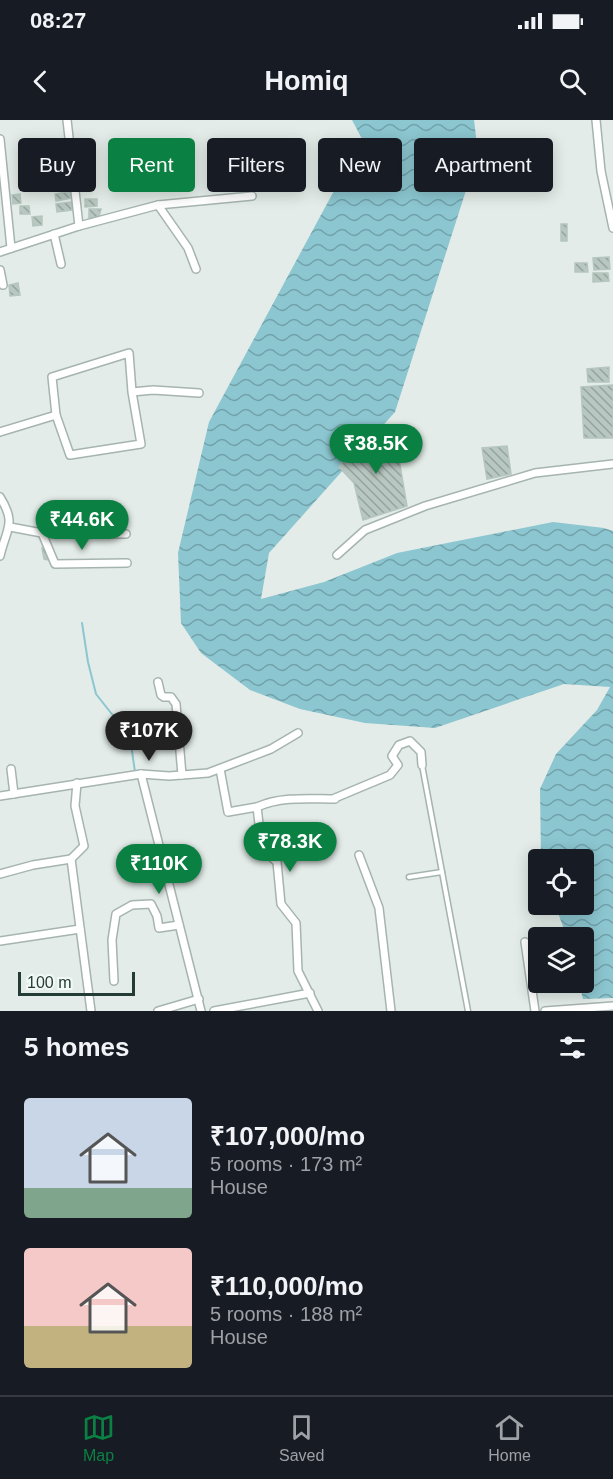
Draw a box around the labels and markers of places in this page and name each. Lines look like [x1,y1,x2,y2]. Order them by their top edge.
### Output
pin: ₹38.5K [327,424,425,475]
pin: ₹44.6K [33,500,131,551]
pin: ₹107K [107,711,191,762]
pin: ₹78.3K [241,822,339,873]
pin: ₹110K [117,844,201,895]

